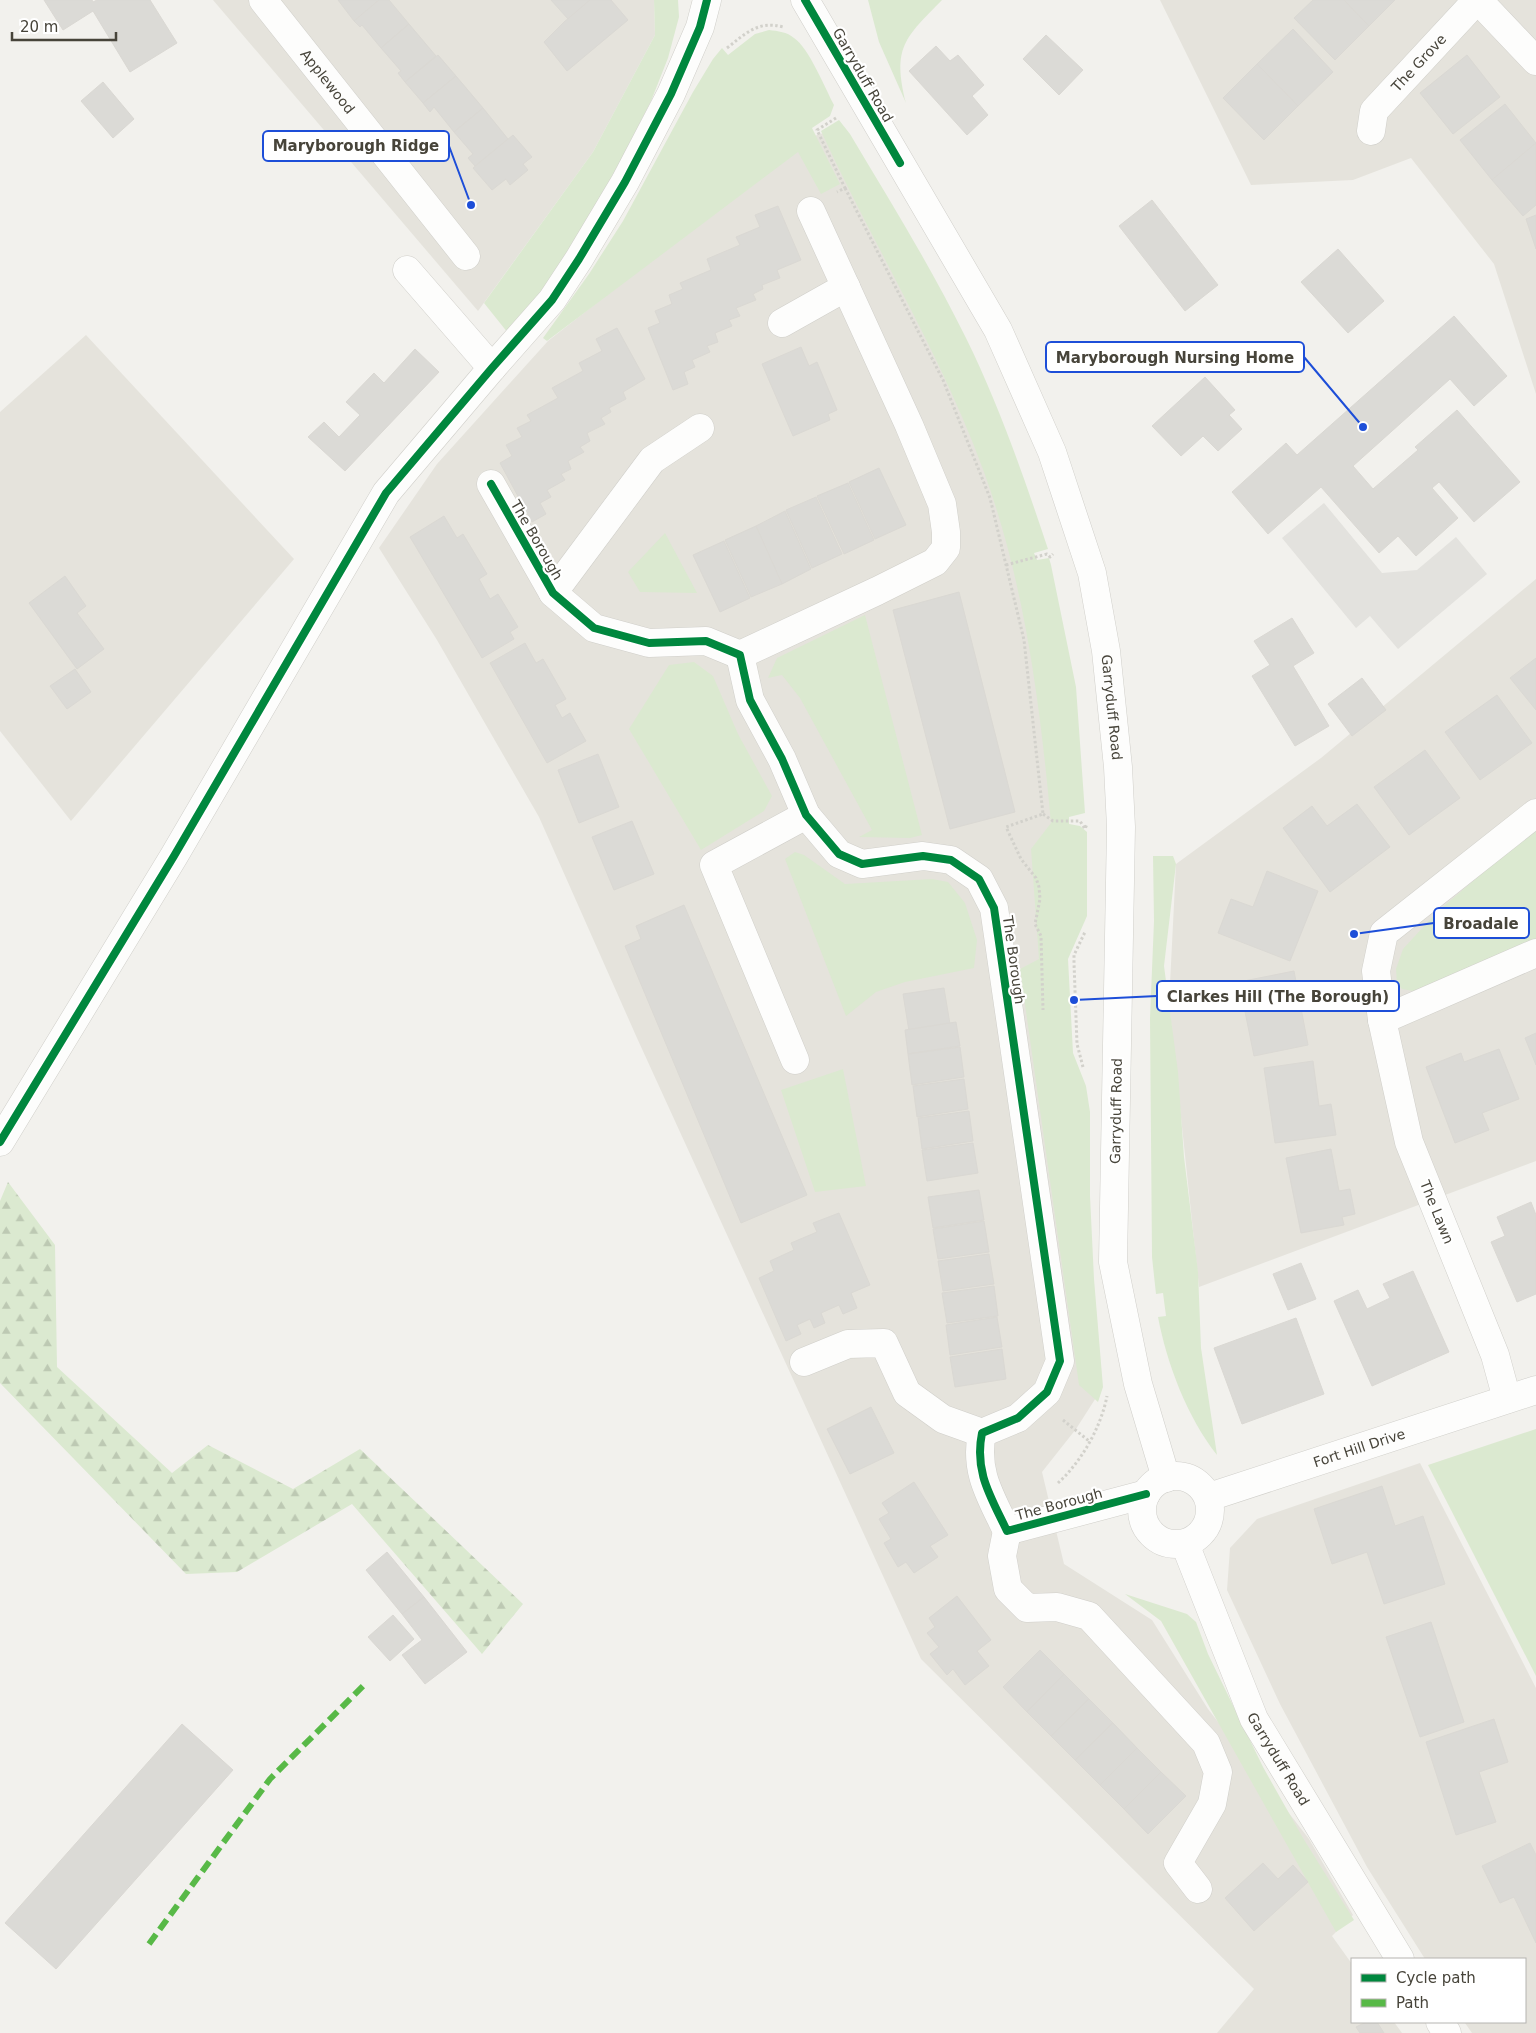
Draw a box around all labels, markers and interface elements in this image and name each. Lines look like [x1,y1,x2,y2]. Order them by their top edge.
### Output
scale bar [12,10,116,42]
text: 20 m [20,18,58,36]
street label: Garryduff Road [830,25,896,125]
street label: The Grove [1388,31,1449,95]
street label: Applewood [297,46,358,117]
callout: Maryborough Ridge [263,131,449,161]
text: Maryborough Ridge [273,137,439,155]
callout: Maryborough Nursing Home [1046,342,1304,372]
text: Maryborough Nursing Home [1056,349,1294,367]
street label: The Borough [507,496,566,583]
street label: Garryduff Road [1098,654,1125,761]
callout: Broadale [1434,908,1529,938]
street label: The Borough [1000,914,1028,1005]
text: Broadale [1443,915,1519,933]
callout: Clarkes Hill (The Borough) [1157,981,1399,1011]
text: Clarkes Hill (The Borough) [1167,988,1389,1006]
street label: Garryduff Road [1107,1058,1125,1164]
street label: The Lawn [1417,1177,1457,1246]
street label: Fort Hill Drive [1311,1425,1407,1470]
street label: The Borough [1013,1485,1104,1524]
street label: Garryduff Road [1244,1710,1313,1809]
legend [1351,1958,1526,2023]
text: Cycle path [1396,1969,1476,1987]
text: Path [1396,1994,1429,2012]

